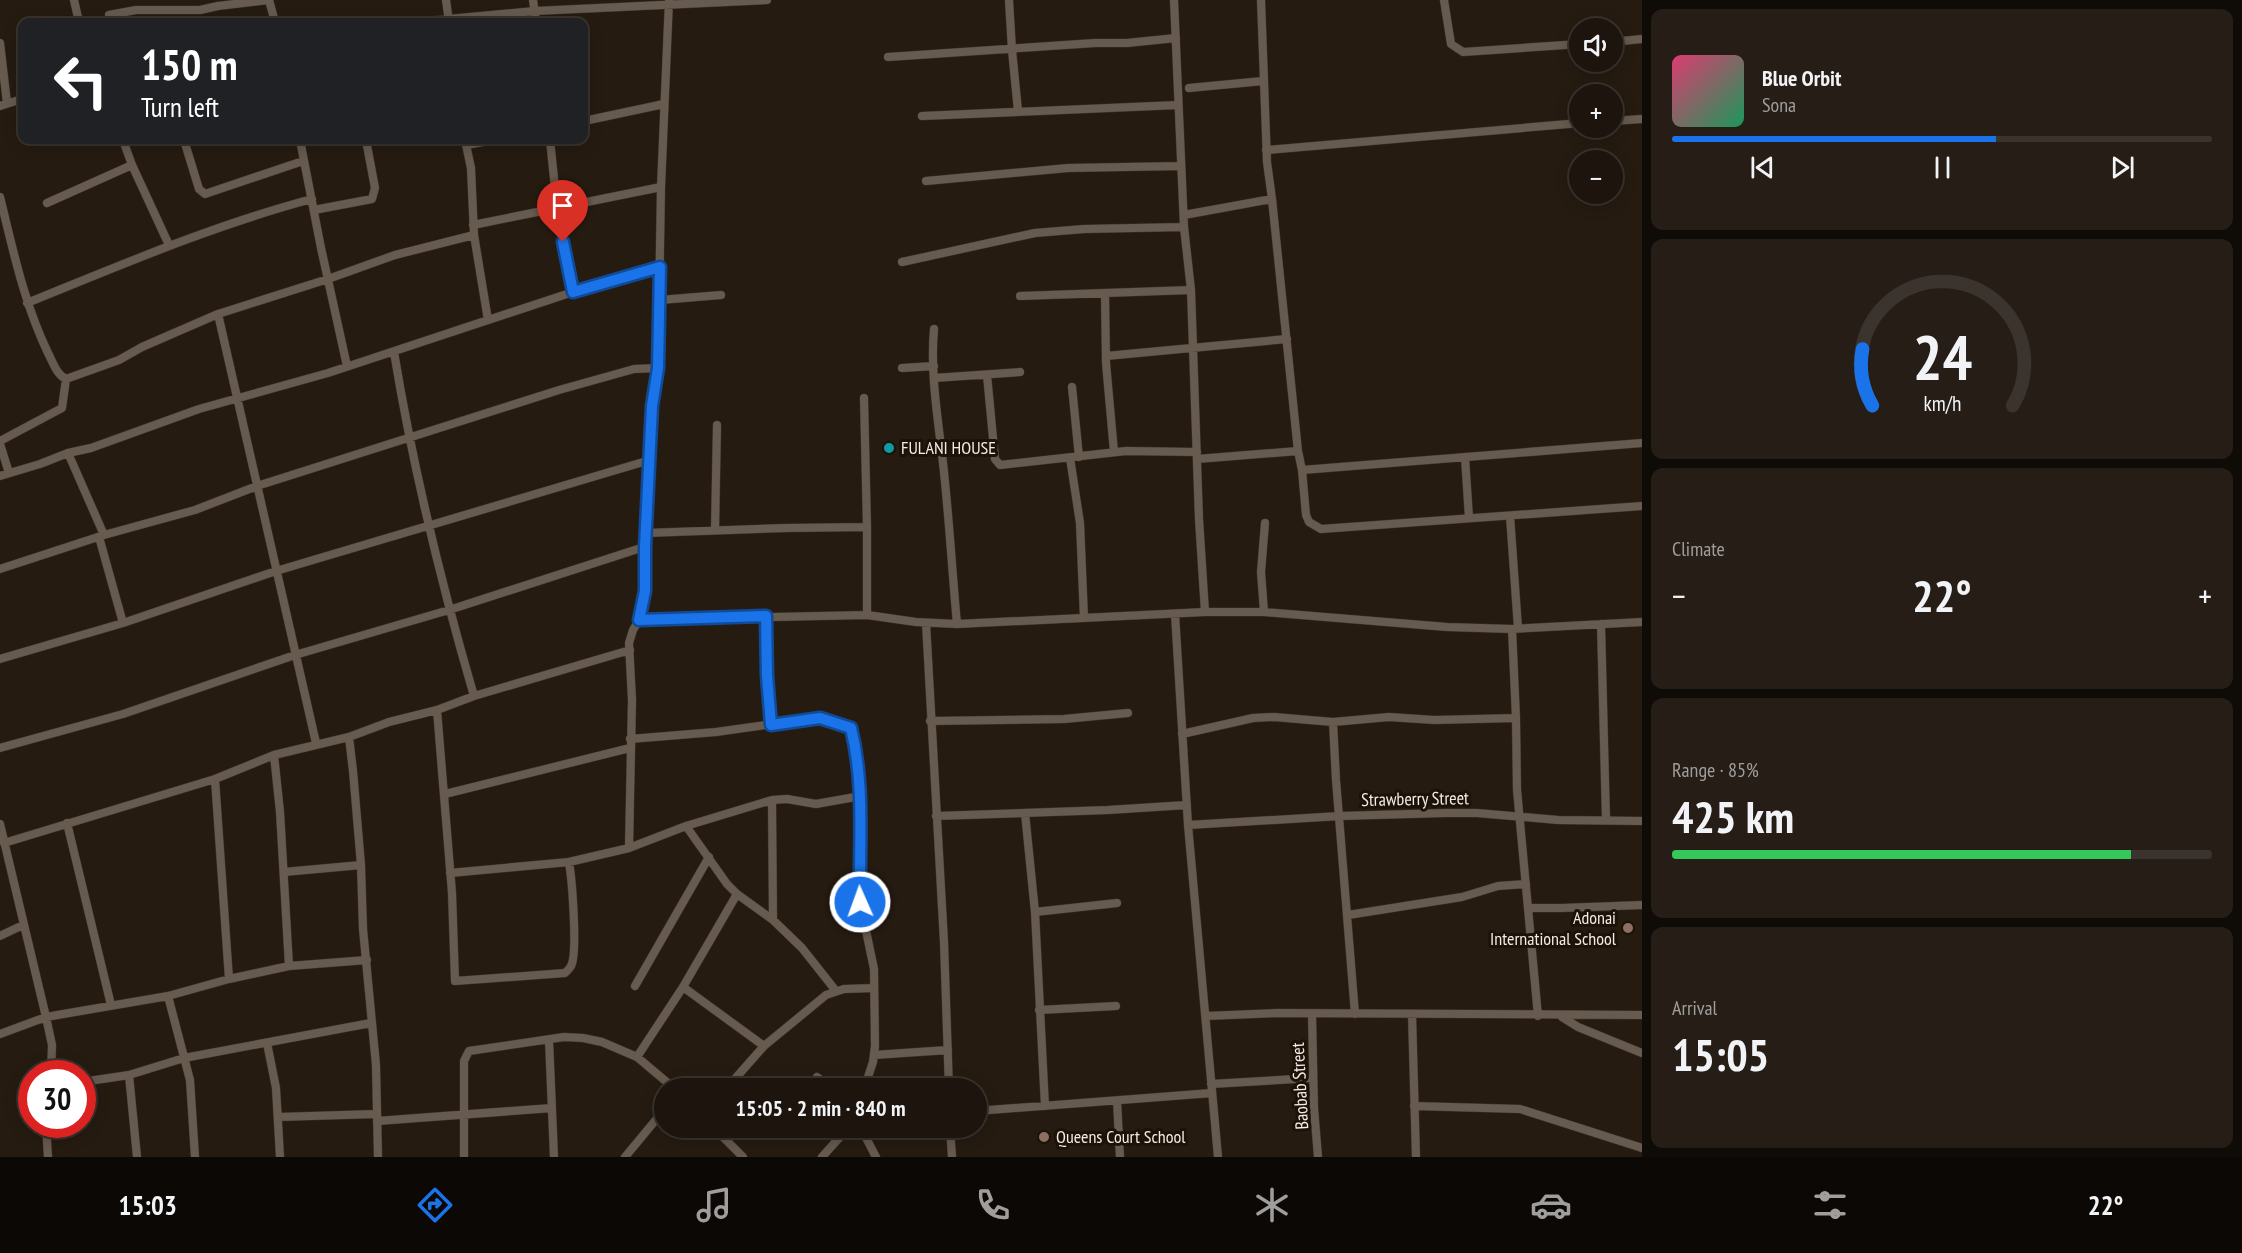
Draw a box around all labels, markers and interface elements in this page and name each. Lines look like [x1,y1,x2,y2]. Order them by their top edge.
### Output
map controls [1569,18,1623,204]
button: sound [1569,18,1623,72]
text: 150 m [141,37,238,92]
icon: left [42,42,120,120]
text: Blue Orbit [1762,64,1841,92]
button: + [1569,84,1623,138]
text: Turn left [141,90,219,124]
text: Sona [1762,92,1796,118]
button: − [1569,150,1623,204]
icon: previous [1746,151,1779,184]
icon: pause [1926,151,1959,184]
icon: next [2106,151,2139,184]
pin [537,180,588,242]
icon: arrive [546,189,579,222]
text: 24 [1912,316,1972,397]
text: km/h [1923,389,1961,417]
place label: FULANI HOUSE [901,436,996,459]
marker: FULANI HOUSE [882,441,896,455]
text: Climate [1672,536,1725,562]
text: 22° [1912,566,1972,624]
text: − [1672,574,1686,617]
text: + [2198,574,2212,617]
text: Range · 85% [1672,757,1759,783]
street label: Strawberry Street [1361,786,1469,811]
text: 425 km [1672,787,1794,845]
position arrow [828,870,892,934]
place label: Adonai International School [1490,906,1617,950]
marker: Adonai International School [1621,921,1635,935]
text: Arrival [1672,995,1717,1021]
text: 15:05 [1672,1025,1769,1083]
street label: Baobab Street [1286,1042,1313,1130]
speed limit sign: 30 [18,1060,96,1138]
text: 15:05 · 2 min · 840 m [735,1094,906,1122]
place label: Queens Court School [1056,1125,1186,1148]
marker: Queens Court School [1037,1130,1051,1144]
icon: directions [414,1184,456,1226]
icon: music [693,1184,735,1226]
icon: phone [972,1184,1014,1226]
icon: climate [1251,1184,1293,1226]
icon: car [1530,1184,1572,1226]
icon: filters [1809,1184,1851,1226]
text: 15:03 [118,1188,177,1222]
text: 22° [2088,1188,2123,1222]

